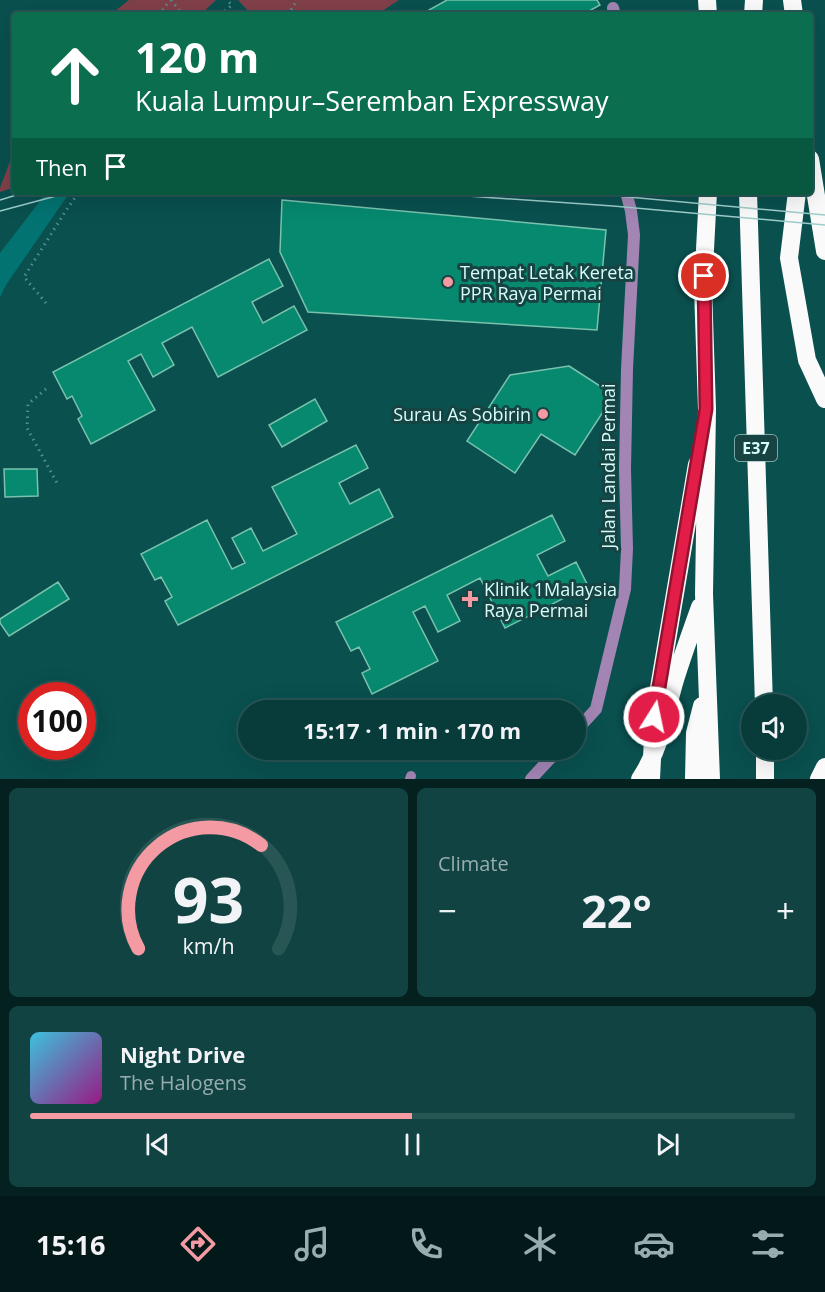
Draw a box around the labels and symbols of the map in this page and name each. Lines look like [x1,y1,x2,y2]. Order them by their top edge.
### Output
pin [678,250,729,301]
place label: Tempat Letak Kereta PPR Raya Permai [460,260,634,305]
marker: Tempat Letak Kereta PPR Raya Permai [441,275,455,289]
street label: Jalan Landai Permai [596,383,620,551]
place label: Surau As Sobirin [393,402,531,426]
marker: Surau As Sobirin [536,407,550,421]
road number: E37 [735,435,777,461]
place label: Klinik 1Malaysia Raya Permai [484,577,617,622]
marker: Klinik 1Malaysia Raya Permai [461,590,479,608]
speed limit sign: 100 [18,682,96,760]
position arrow [622,685,686,749]

